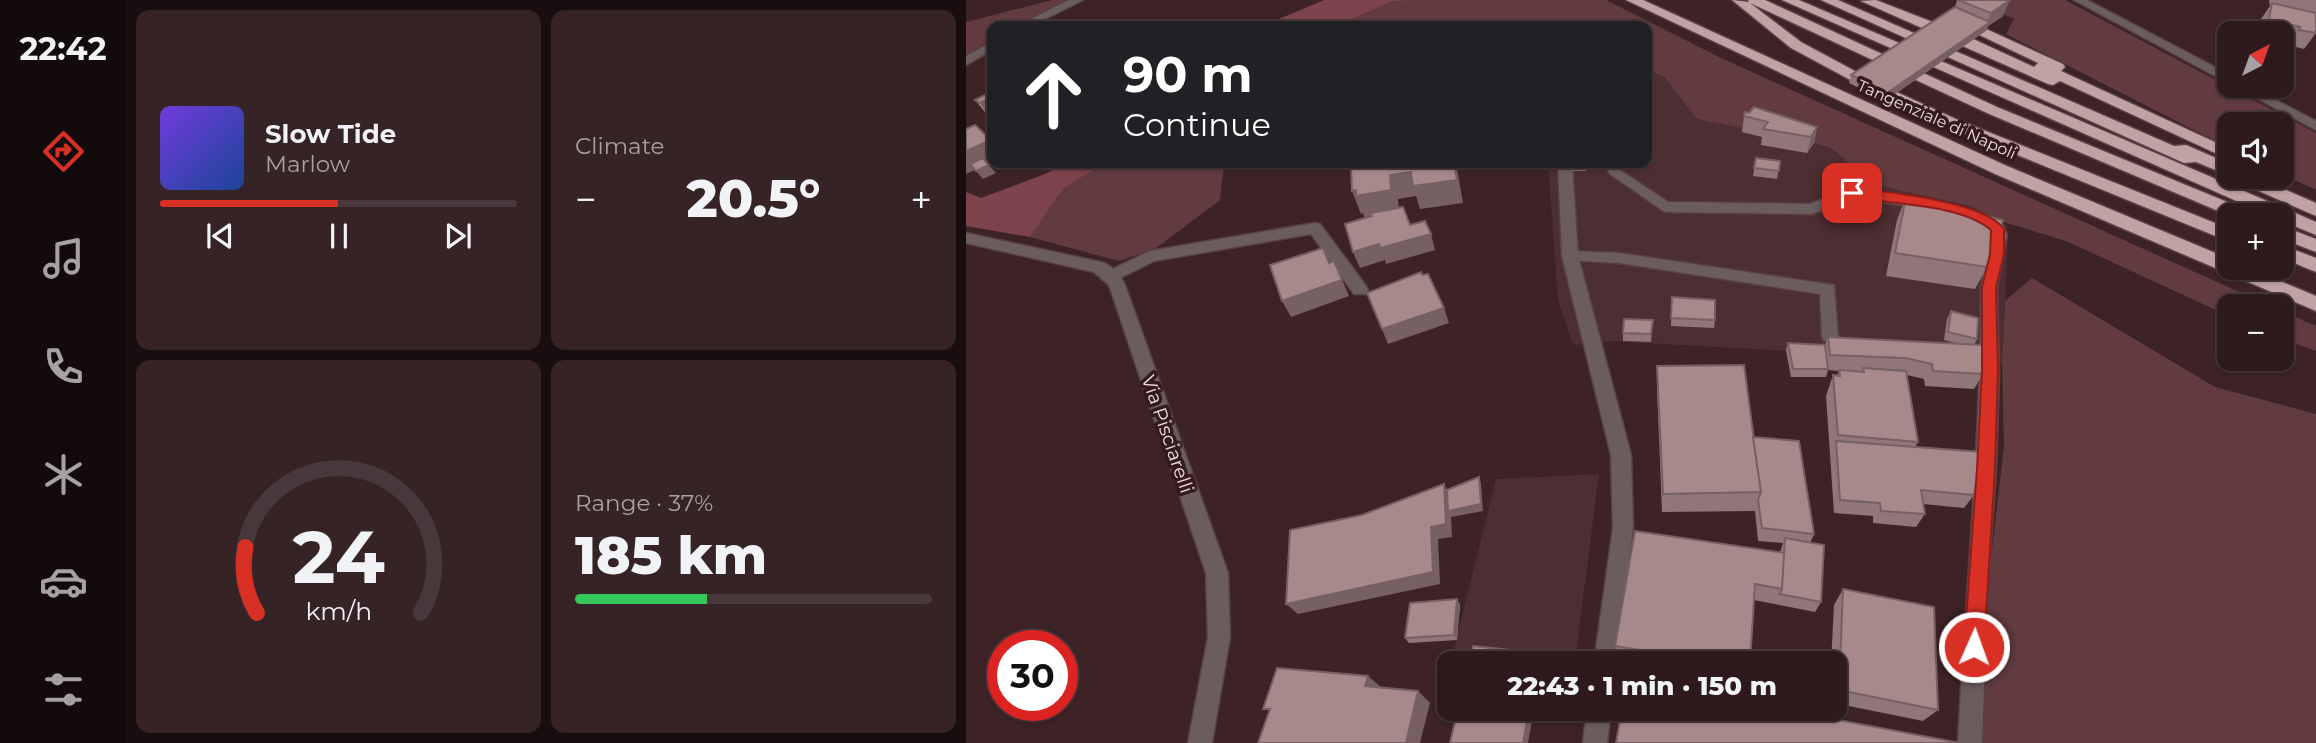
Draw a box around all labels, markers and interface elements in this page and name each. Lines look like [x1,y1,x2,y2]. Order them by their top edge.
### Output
north arrow [2217,21,2294,98]
map controls [2217,21,2294,371]
text: 22:42 [19,29,107,68]
text: 90 m [1123,45,1253,104]
icon: ahead [1008,49,1099,140]
street label: Tangenziale di Napoli [1854,76,2019,163]
text: Continue [1123,105,1271,144]
button: sound [2217,112,2294,189]
text: Slow Tide [265,118,396,150]
icon: directions [39,127,88,176]
text: Climate [575,132,664,160]
text: Marlow [265,150,350,178]
pin [1822,163,1882,223]
text: 20.5° [687,167,820,230]
icon: arrive [1833,174,1871,212]
text: − [575,176,597,223]
text: + [910,176,932,223]
button: + [2217,203,2294,280]
icon: previous [201,217,239,255]
icon: pause [320,217,358,255]
icon: next [439,217,477,255]
icon: music [39,234,88,283]
button: − [2217,294,2294,371]
icon: phone [39,342,88,391]
street label: Via Pisciarelli [1137,372,1198,496]
icon: climate [39,450,88,499]
text: Range · 37% [575,489,713,517]
text: 24 [292,513,385,601]
text: 185 km [575,524,767,587]
icon: car [39,557,88,606]
text: km/h [305,595,372,625]
position arrow [1937,610,2011,684]
speed limit sign: 30 [987,630,1078,721]
icon: filters [39,665,88,714]
text: 22:43 · 1 min · 150 m [1507,670,1777,702]

